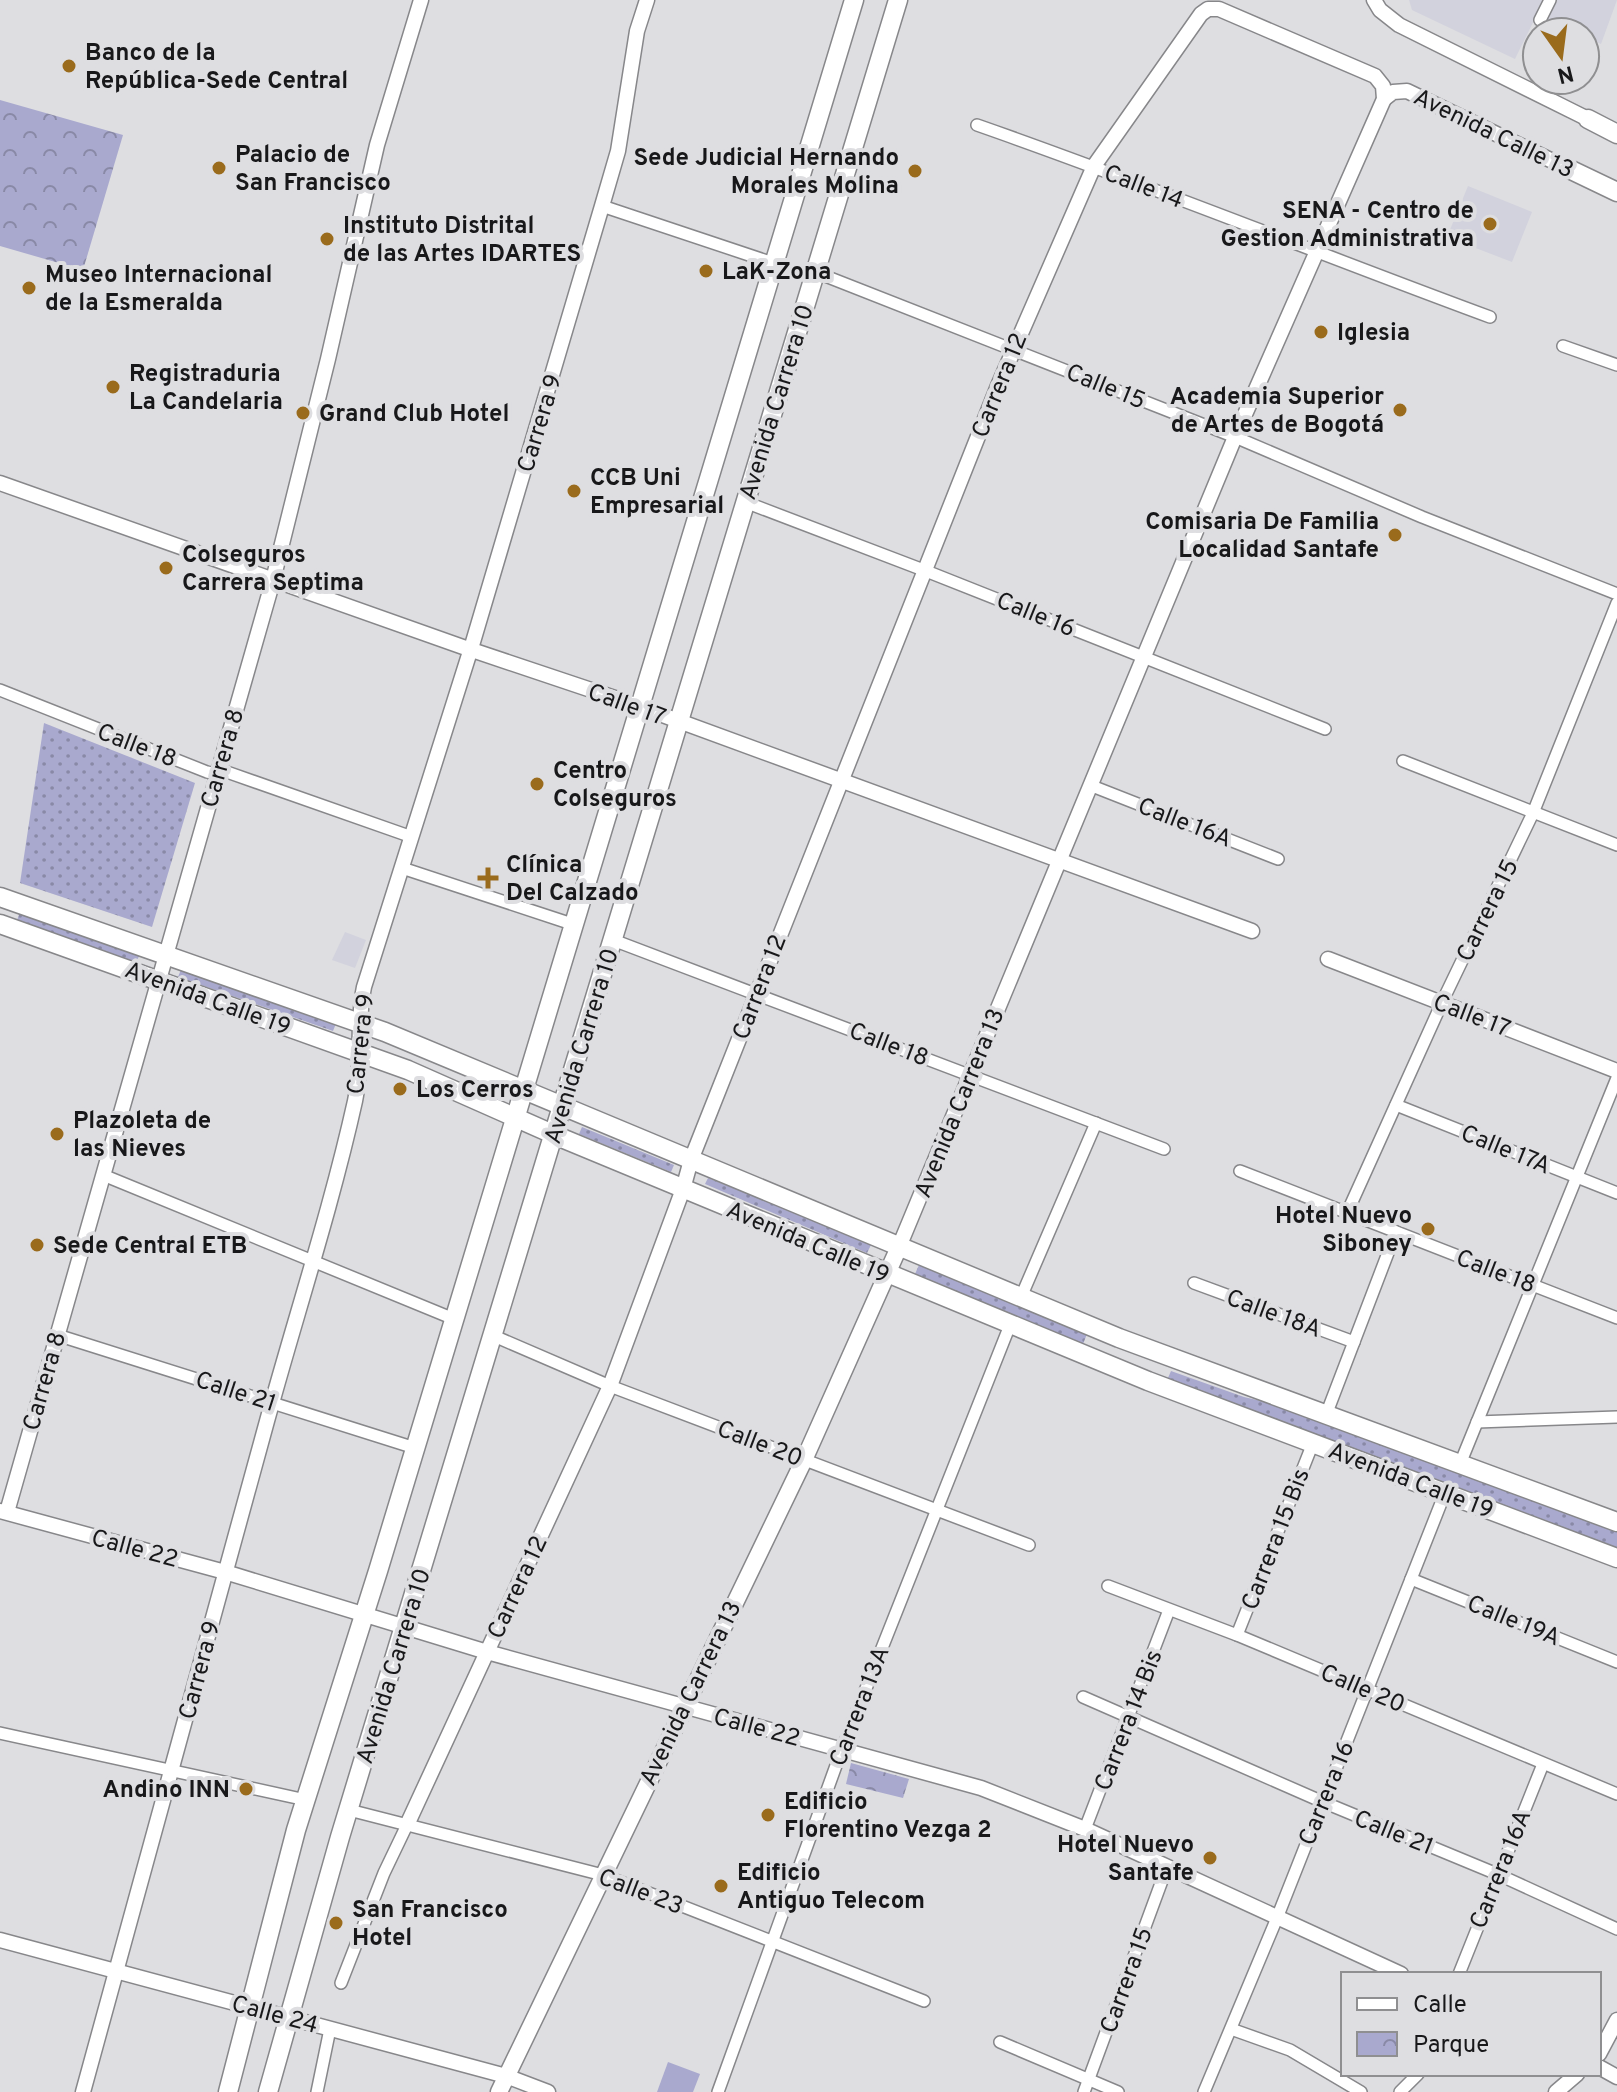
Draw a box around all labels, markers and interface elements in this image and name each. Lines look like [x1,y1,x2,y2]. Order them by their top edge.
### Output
north arrow [1521,16,1601,96]
place label: Banco de la República-Sede Central [85,39,348,97]
marker: Banco de la República-Sede Central [60,57,78,75]
text: N [1554,58,1576,88]
street label: Avenida Calle 13 [1408,83,1578,187]
place label: Palacio de San Francisco [235,141,391,199]
place label: Sede Judicial Hernando Morales Molina [634,144,899,202]
marker: Palacio de San Francisco [210,159,228,177]
street label: Calle 14 [1099,159,1187,217]
marker: Sede Judicial Hernando Morales Molina [906,162,924,180]
place label: SENA - Centro de Gestion Administrativa [1220,197,1474,255]
place label: Instituto Distrital de las Artes IDARTES [343,212,581,270]
marker: SENA - Centro de Gestion Administrativa [1481,215,1499,233]
marker: Instituto Distrital de las Artes IDARTES [318,230,336,248]
place label: LaK-Zona [722,258,831,288]
place label: Museo Internacional de la Esmeralda [45,261,272,319]
marker: LaK-Zona [697,262,715,280]
marker: Museo Internacional de la Esmeralda [20,279,38,297]
street label: Avenida Carrera 10 [734,301,822,504]
place label: Iglesia [1337,319,1410,349]
marker: Iglesia [1312,323,1330,341]
street label: Carrera 12 [966,329,1035,443]
street label: Calle 15 [1061,358,1149,417]
place label: Registraduria La Candelaria [129,360,283,418]
street label: Carrera 9 [512,371,570,476]
marker: Registraduria La Candelaria [104,378,122,396]
place label: Academia Superior de Artes de Bogotá [1170,383,1384,441]
place label: Grand Club Hotel [319,400,509,430]
marker: Academia Superior de Artes de Bogotá [1391,401,1409,419]
marker: Grand Club Hotel [294,404,312,422]
place label: CCB Uni Empresarial [590,464,724,522]
marker: CCB Uni Empresarial [565,482,583,500]
place label: Comisaria De Familia Localidad Santafe [1145,508,1379,566]
marker: Comisaria De Familia Localidad Santafe [1386,526,1404,544]
place label: Colseguros Carrera Septima [182,541,364,599]
marker: Colseguros Carrera Septima [157,559,175,577]
street label: Calle 16 [991,586,1079,645]
street label: Calle 17 [583,678,669,734]
street label: Carrera 8 [196,706,252,811]
street label: Calle 18 [92,718,180,776]
place label: Centro Colseguros [553,757,677,815]
marker: Centro Colseguros [528,775,546,793]
street label: Calle 16A [1133,792,1236,856]
place label: Clínica Del Calzado [506,851,639,909]
street label: Carrera 15 [1451,855,1527,967]
marker: Clínica Del Calzado [477,867,499,889]
street label: Carrera 12 [727,931,795,1045]
street label: Avenida Carrera 10 [539,945,627,1148]
street label: Avenida Calle 19 [120,956,294,1044]
street label: Calle 17 [1428,988,1514,1045]
street label: Carrera 9 [342,992,382,1096]
street label: Avenida Carrera 13 [909,1005,1013,1203]
street label: Calle 18 [844,1017,932,1075]
place label: Los Cerros [416,1076,534,1106]
marker: Los Cerros [391,1080,409,1098]
place label: Plazoleta de las Nieves [73,1107,211,1165]
street label: Calle 17A [1456,1119,1555,1182]
marker: Plazoleta de las Nieves [48,1125,66,1143]
street label: Avenida Calle 19 [721,1196,893,1292]
place label: Hotel Nuevo Siboney [1275,1202,1412,1260]
marker: Hotel Nuevo Siboney [1419,1220,1437,1238]
place label: Sede Central ETB [53,1232,247,1262]
marker: Sede Central ETB [28,1236,46,1254]
street label: Calle 18 [1451,1244,1539,1302]
street label: Calle 18A [1222,1284,1325,1346]
street label: Carrera 8 [18,1329,74,1434]
street label: Calle 21 [191,1366,279,1420]
street label: Calle 20 [712,1415,806,1475]
street label: Avenida Calle 19 [1324,1437,1497,1527]
street label: Carrera 15 Bis [1236,1465,1318,1615]
street label: Calle 22 [88,1524,181,1576]
street label: Carrera 12 [482,1532,556,1644]
street label: Avenida Carrera 10 [351,1565,439,1768]
street label: Calle 19A [1462,1590,1564,1654]
street label: Avenida Carrera 13 [634,1597,750,1791]
street label: Carrera 9 [173,1618,228,1723]
street label: Carrera 13A [824,1642,897,1771]
street label: Carrera 14 Bis [1089,1646,1171,1796]
street label: Calle 20 [1315,1659,1409,1721]
street label: Calle 22 [710,1703,803,1755]
street label: Carrera 16 [1293,1737,1362,1850]
place label: Andino INN [102,1776,230,1806]
marker: Andino INN [237,1780,255,1798]
place label: Edificio Florentino Vezga 2 [784,1788,992,1846]
street label: Calle 21 [1349,1804,1437,1863]
marker: Edificio Florentino Vezga 2 [759,1806,777,1824]
street label: Carrera 16A [1464,1806,1539,1934]
place label: Hotel Nuevo Santafe [1057,1831,1194,1889]
marker: Hotel Nuevo Santafe [1201,1849,1219,1867]
place label: Edificio Antiguo Telecom [737,1859,925,1917]
street label: Calle 23 [594,1863,687,1923]
marker: Edificio Antiguo Telecom [712,1877,730,1895]
place label: San Francisco Hotel [352,1896,508,1954]
marker: San Francisco Hotel [327,1914,345,1932]
street label: Carrera 15 [1095,1924,1161,2038]
legend [1341,1972,1601,2076]
street label: Calle 24 [228,1990,321,2042]
text: Calle [1413,1991,1467,2021]
text: Parque [1413,2031,1489,2061]

